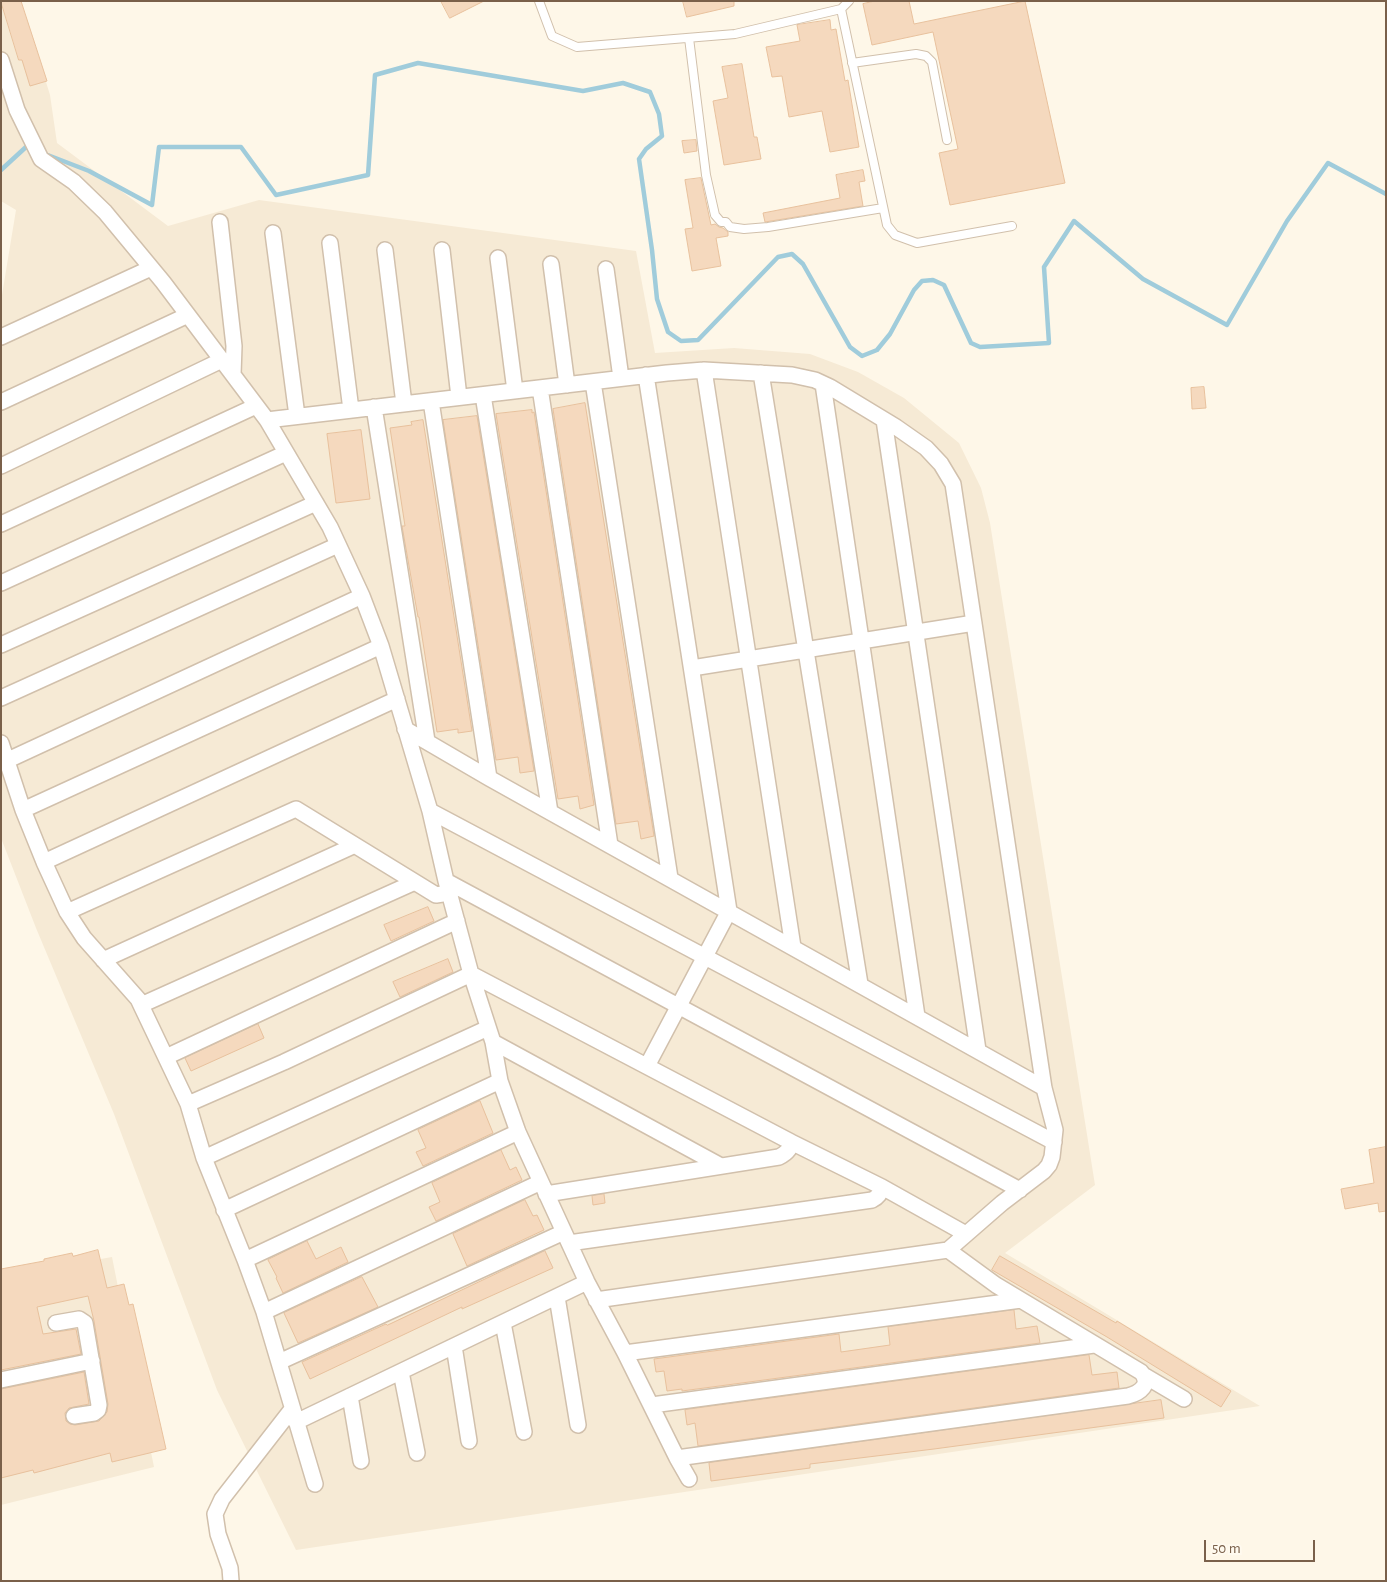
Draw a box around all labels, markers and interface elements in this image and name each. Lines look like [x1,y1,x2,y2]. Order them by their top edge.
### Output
scale bar [1207,1530,1318,1562]
text: 50 m [1212,1541,1241,1556]

